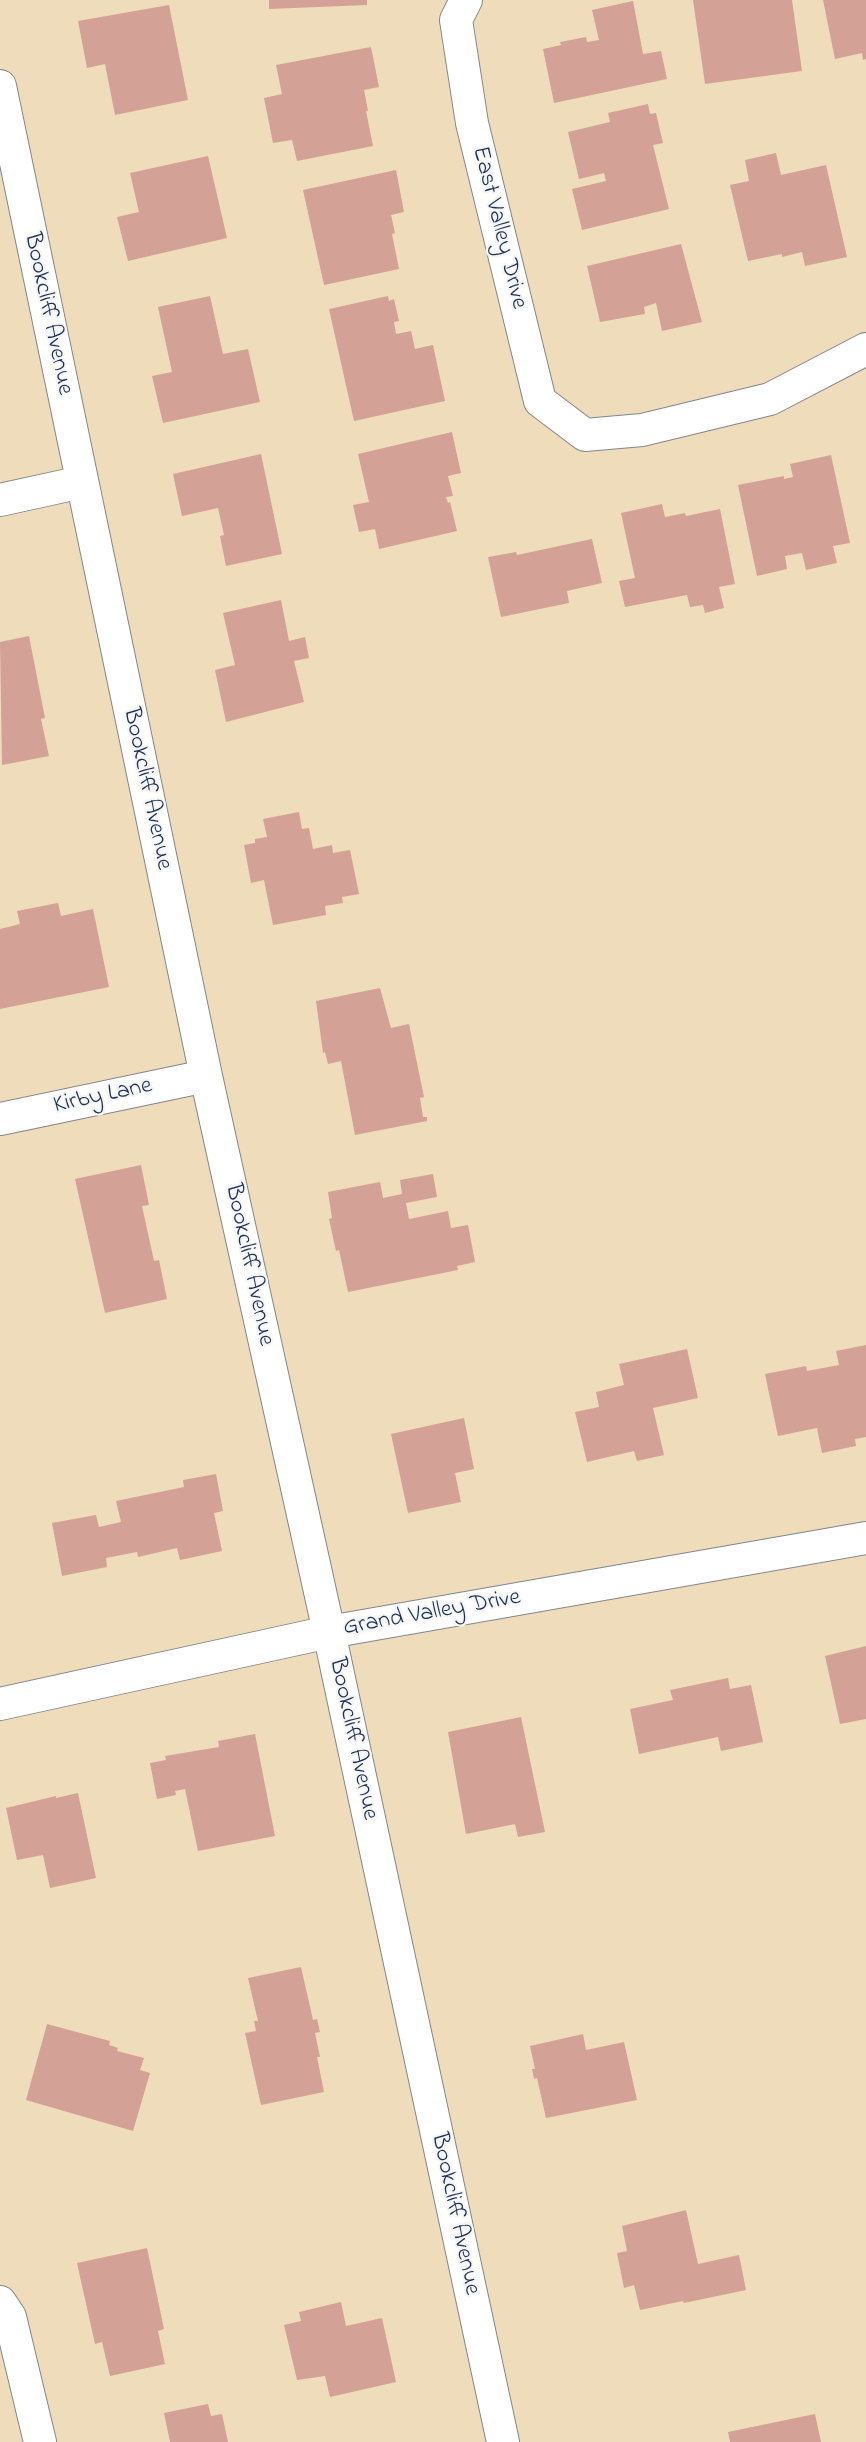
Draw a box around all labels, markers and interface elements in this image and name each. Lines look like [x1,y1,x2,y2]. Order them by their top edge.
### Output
street label: East Valley Drive [464,144,532,312]
street label: Bookcliff Avenue [16,230,78,398]
street label: Bookcliff Avenue [115,705,177,873]
street label: Kirby Lane [51,1073,155,1121]
street label: Bookcliff Avenue [217,1181,279,1349]
street label: Grand Valley Drive [341,1584,523,1644]
street label: Bookcliff Avenue [321,1655,383,1823]
street label: Bookcliff Avenue [423,2130,485,2298]

